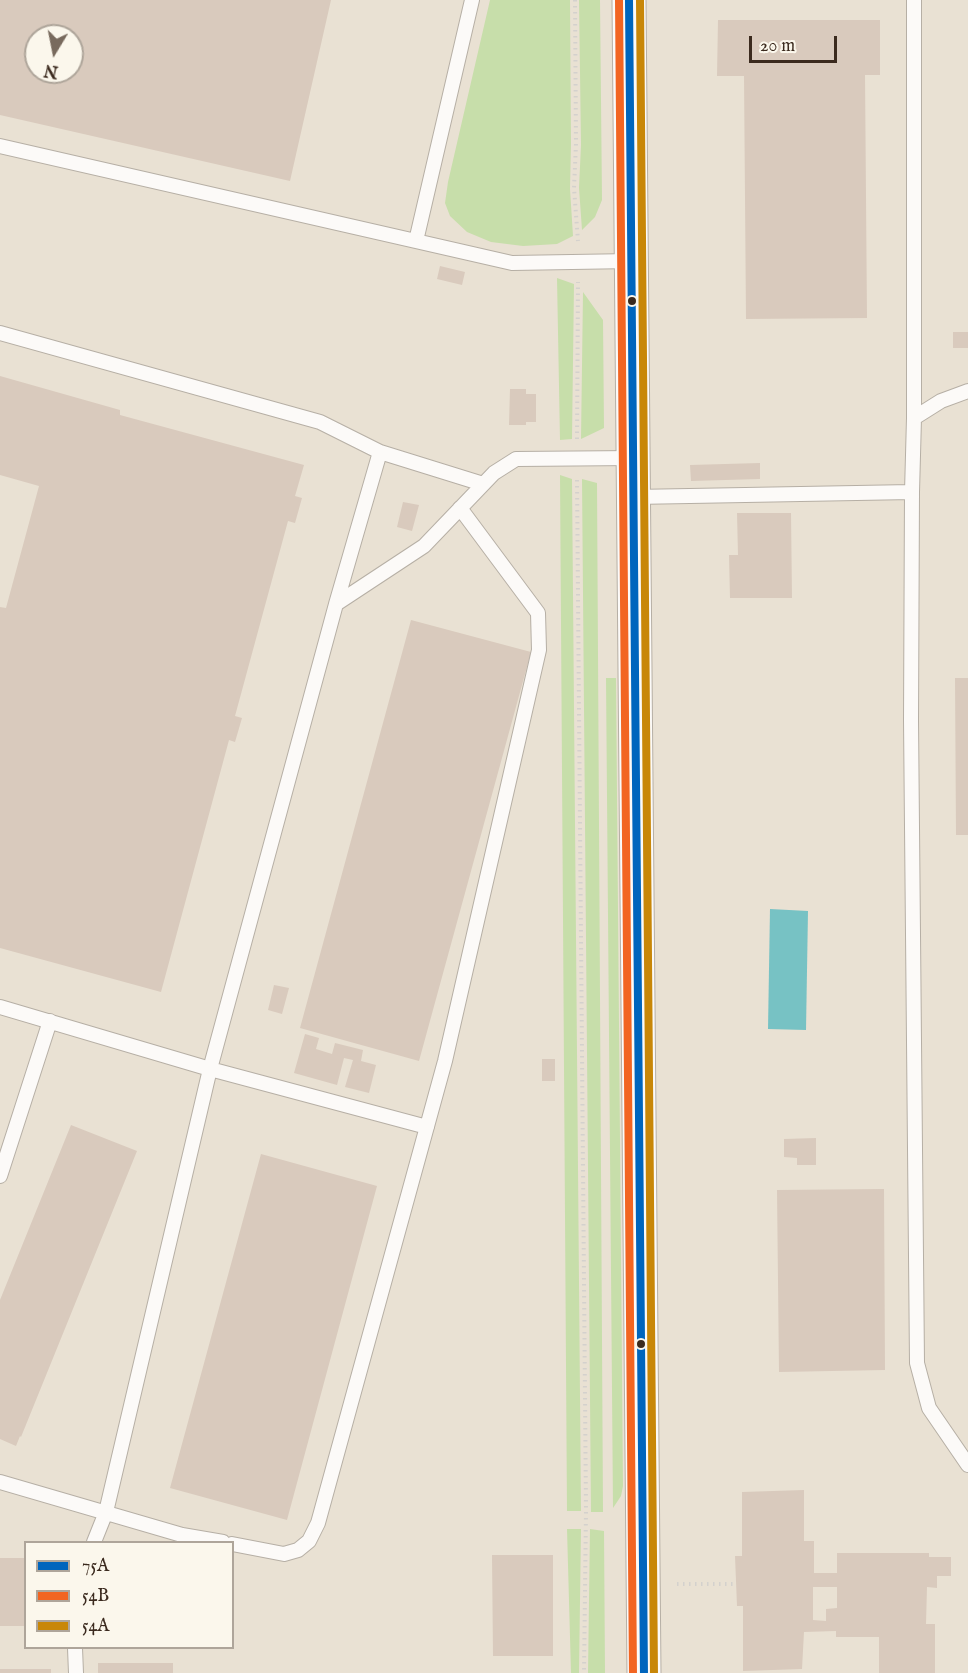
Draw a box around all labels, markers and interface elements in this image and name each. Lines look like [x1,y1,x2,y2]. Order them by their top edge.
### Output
north arrow [24,24,84,84]
scale bar [752,24,840,62]
text: 20 m [760,35,795,58]
text: N [43,59,60,81]
unlabelled marker [626,295,638,307]
unlabelled marker [635,1338,647,1350]
legend [24,1541,234,1649]
text: 75A [82,1555,109,1578]
text: 54B [82,1585,109,1608]
text: 54A [82,1615,109,1638]

